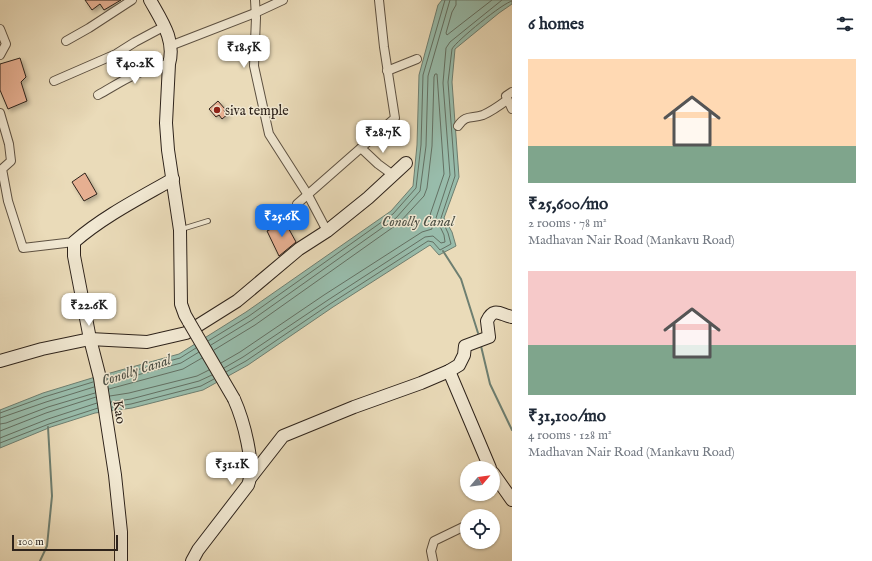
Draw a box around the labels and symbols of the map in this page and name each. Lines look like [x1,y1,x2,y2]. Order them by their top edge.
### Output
pin: ₹18.5K [211,35,277,69]
pin: ₹40.2K [102,51,168,85]
place label: siva temple [225,102,289,120]
marker: siva temple [212,105,222,115]
pin: ₹28.7K [350,120,416,154]
pin: ₹25.6K [249,204,315,238]
water label: Conolly Canal [382,212,456,231]
pin: ₹22.6K [56,293,122,327]
water label: Conolly Canal [99,350,175,391]
street label: Kao [108,399,130,426]
pin: ₹31.1K [199,452,265,486]
north arrow [460,461,500,501]
scale bar [12,533,118,552]

